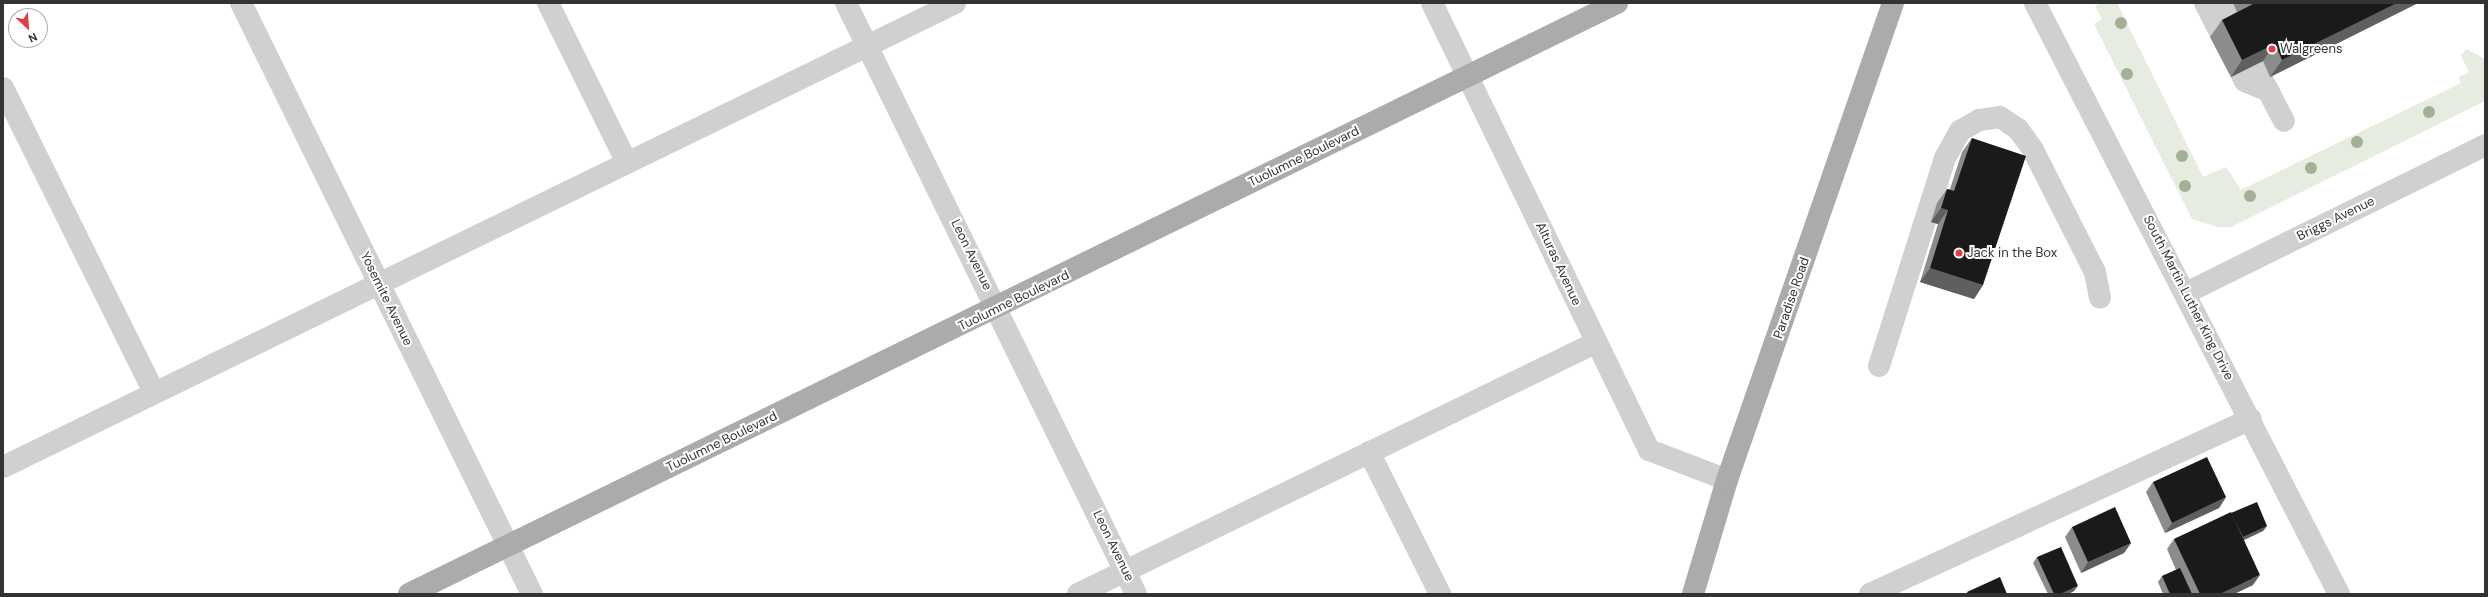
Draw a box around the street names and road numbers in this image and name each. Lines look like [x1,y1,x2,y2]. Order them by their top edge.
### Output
street label: Tuolumne Boulevard [1246,123,1362,191]
street label: Briggs Avenue [2295,193,2377,245]
street label: South Martin Luther King Drive [2140,213,2236,383]
street label: Leon Avenue [947,217,995,293]
street label: Alturas Avenue [1532,220,1584,308]
street label: Yosemite Avenue [356,249,416,349]
street label: Paradise Road [1771,255,1813,341]
street label: Tuolumne Boulevard [956,267,1072,335]
street label: Tuolumne Boulevard [664,408,780,476]
street label: Leon Avenue [1089,508,1137,584]

